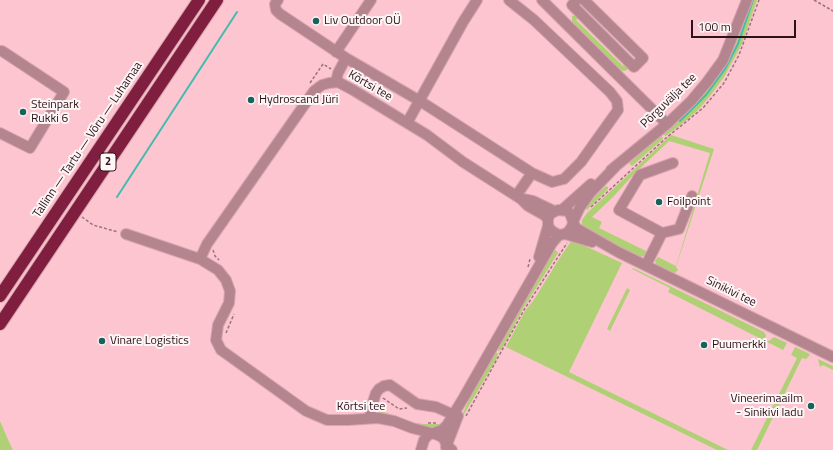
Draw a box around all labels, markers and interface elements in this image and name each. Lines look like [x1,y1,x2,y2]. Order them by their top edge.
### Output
scale bar [693,12,798,38]
place label: Liv Outdoor OÜ [324,14,401,28]
marker: Liv Outdoor OÜ [311,16,321,26]
text: 100 m [698,17,731,36]
street label: Tallinn — Tartu — Võru — Luhamaa [30,59,146,221]
street label: Kõrtsi tee [345,68,395,104]
street label: Põrguvälja tee [638,71,700,131]
place label: Hydroscand Jüri [259,93,338,107]
marker: Hydroscand Jüri [246,95,256,105]
place label: Steinpark Rukki 6 [31,98,79,126]
marker: Steinpark Rukki 6 [18,107,28,117]
road number: 2 [100,153,116,171]
place label: Foilpoint [667,195,711,209]
marker: Foilpoint [654,197,664,207]
street label: Sinikivi tee [704,274,758,310]
place label: Vinare Logistics [110,334,189,348]
marker: Vinare Logistics [97,336,107,346]
place label: Puumerkki [712,338,766,352]
marker: Puumerkki [699,340,709,350]
place label: Vineerimaailm - Sinikivi ladu [731,392,803,420]
street label: Kõrtsi tee [337,400,385,414]
marker: Vineerimaailm - Sinikivi ladu [806,401,816,411]

